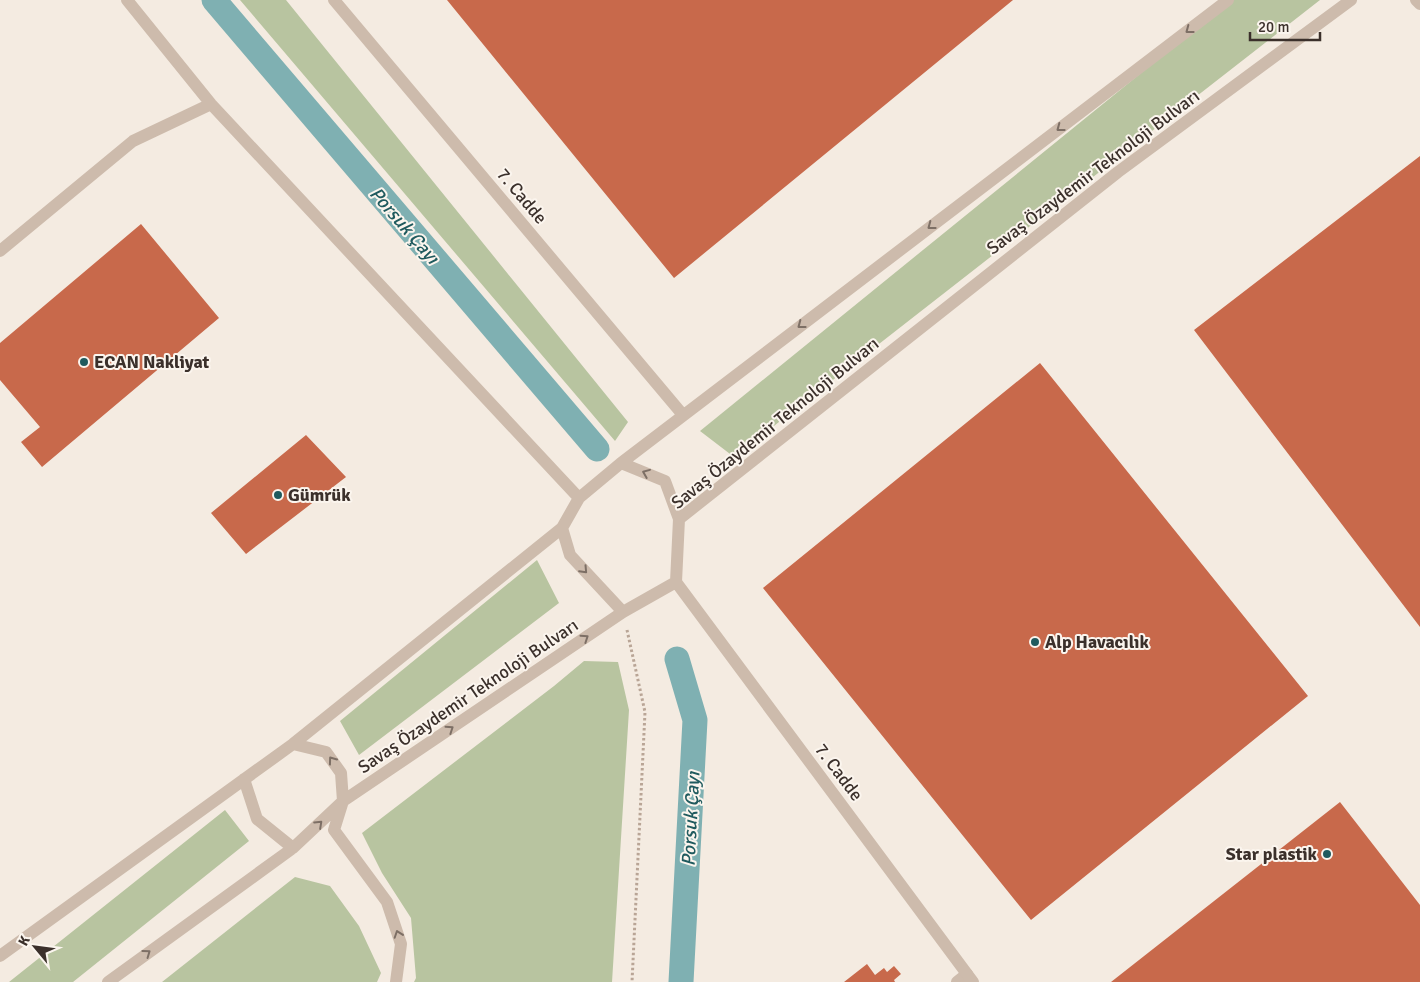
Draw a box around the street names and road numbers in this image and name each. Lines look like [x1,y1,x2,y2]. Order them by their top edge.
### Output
street label: Savaş Özaydemir Teknoloji Bulvarı [982,85,1204,259]
street label: 7. Cadde [492,164,552,228]
street label: Savaş Özaydemir Teknoloji Bulvarı [667,332,883,514]
street label: Savaş Özaydemir Teknoloji Bulvarı [354,614,582,778]
street label: 7. Cadde [810,739,868,805]

